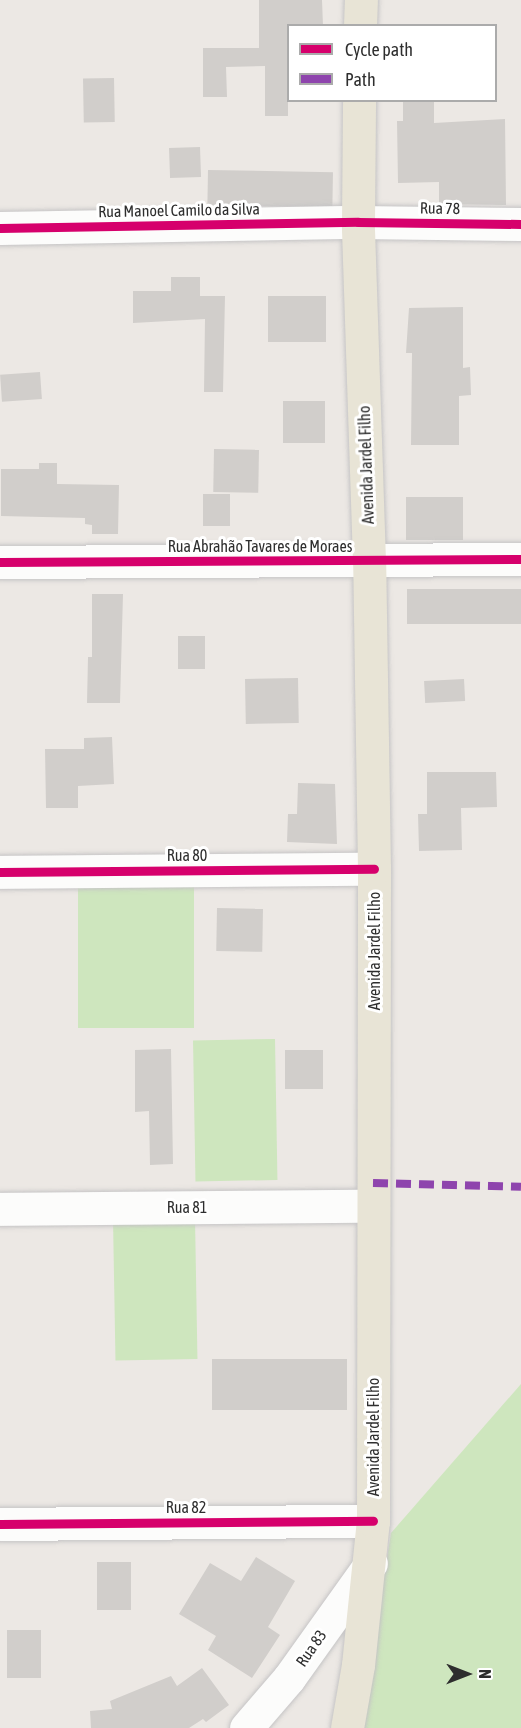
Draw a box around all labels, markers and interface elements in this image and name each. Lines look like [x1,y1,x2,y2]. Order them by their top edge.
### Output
legend [287,24,497,102]
text: Cycle path [345,39,413,60]
text: Path [345,69,376,90]
street label: Rua 78 [420,198,460,218]
street label: Rua Manoel Camilo da Silva [98,199,260,221]
street label: Avenida Jardel Filho [354,406,378,524]
street label: Rua Abrahão Tavares de Moraes [168,536,352,556]
street label: Rua 80 [167,845,207,865]
street label: Avenida Jardel Filho [364,892,384,1010]
street label: Rua 81 [167,1197,207,1217]
street label: Avenida Jardel Filho [363,1378,383,1496]
street label: Rua 82 [166,1497,206,1517]
street label: Rua 83 [292,1626,330,1670]
north arrow [437,1644,497,1704]
text: N [476,1669,494,1679]

